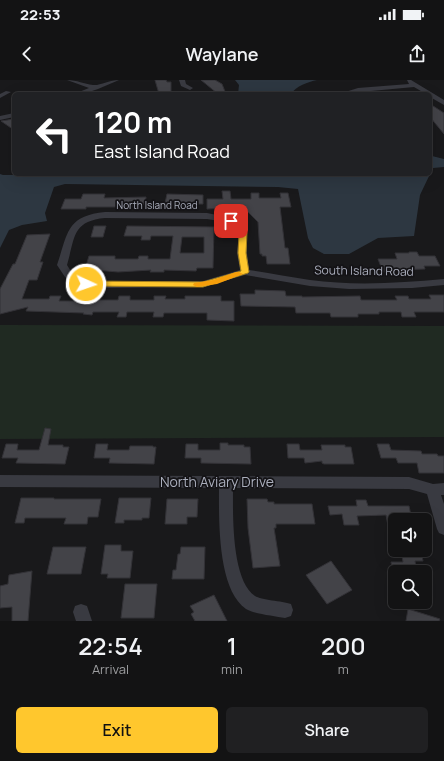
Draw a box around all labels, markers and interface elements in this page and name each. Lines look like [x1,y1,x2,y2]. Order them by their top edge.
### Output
text: 22:53 [20,4,61,25]
text: Waylane [186,42,258,66]
icon: back [16,43,38,65]
icon: share [406,43,428,65]
text: 120 m [94,103,172,141]
icon: left [28,108,80,160]
text: East Island Road [94,139,230,163]
street label: North Island Road [116,198,198,212]
pin [214,204,248,238]
icon: arrive [220,210,242,232]
street label: South Island Road [314,261,414,280]
position arrow [65,263,107,305]
street label: North Aviary Drive [160,472,274,491]
map controls [388,513,432,609]
button: sound [388,513,432,557]
button: search [388,565,432,609]
text: 22:54 [78,629,143,662]
text: 1 [227,629,237,662]
text: 200 [321,629,366,662]
text: Arrival [92,660,129,678]
text: min [221,660,243,678]
text: m [338,660,349,678]
button: Exit [16,707,218,753]
button: Share [226,707,428,753]

